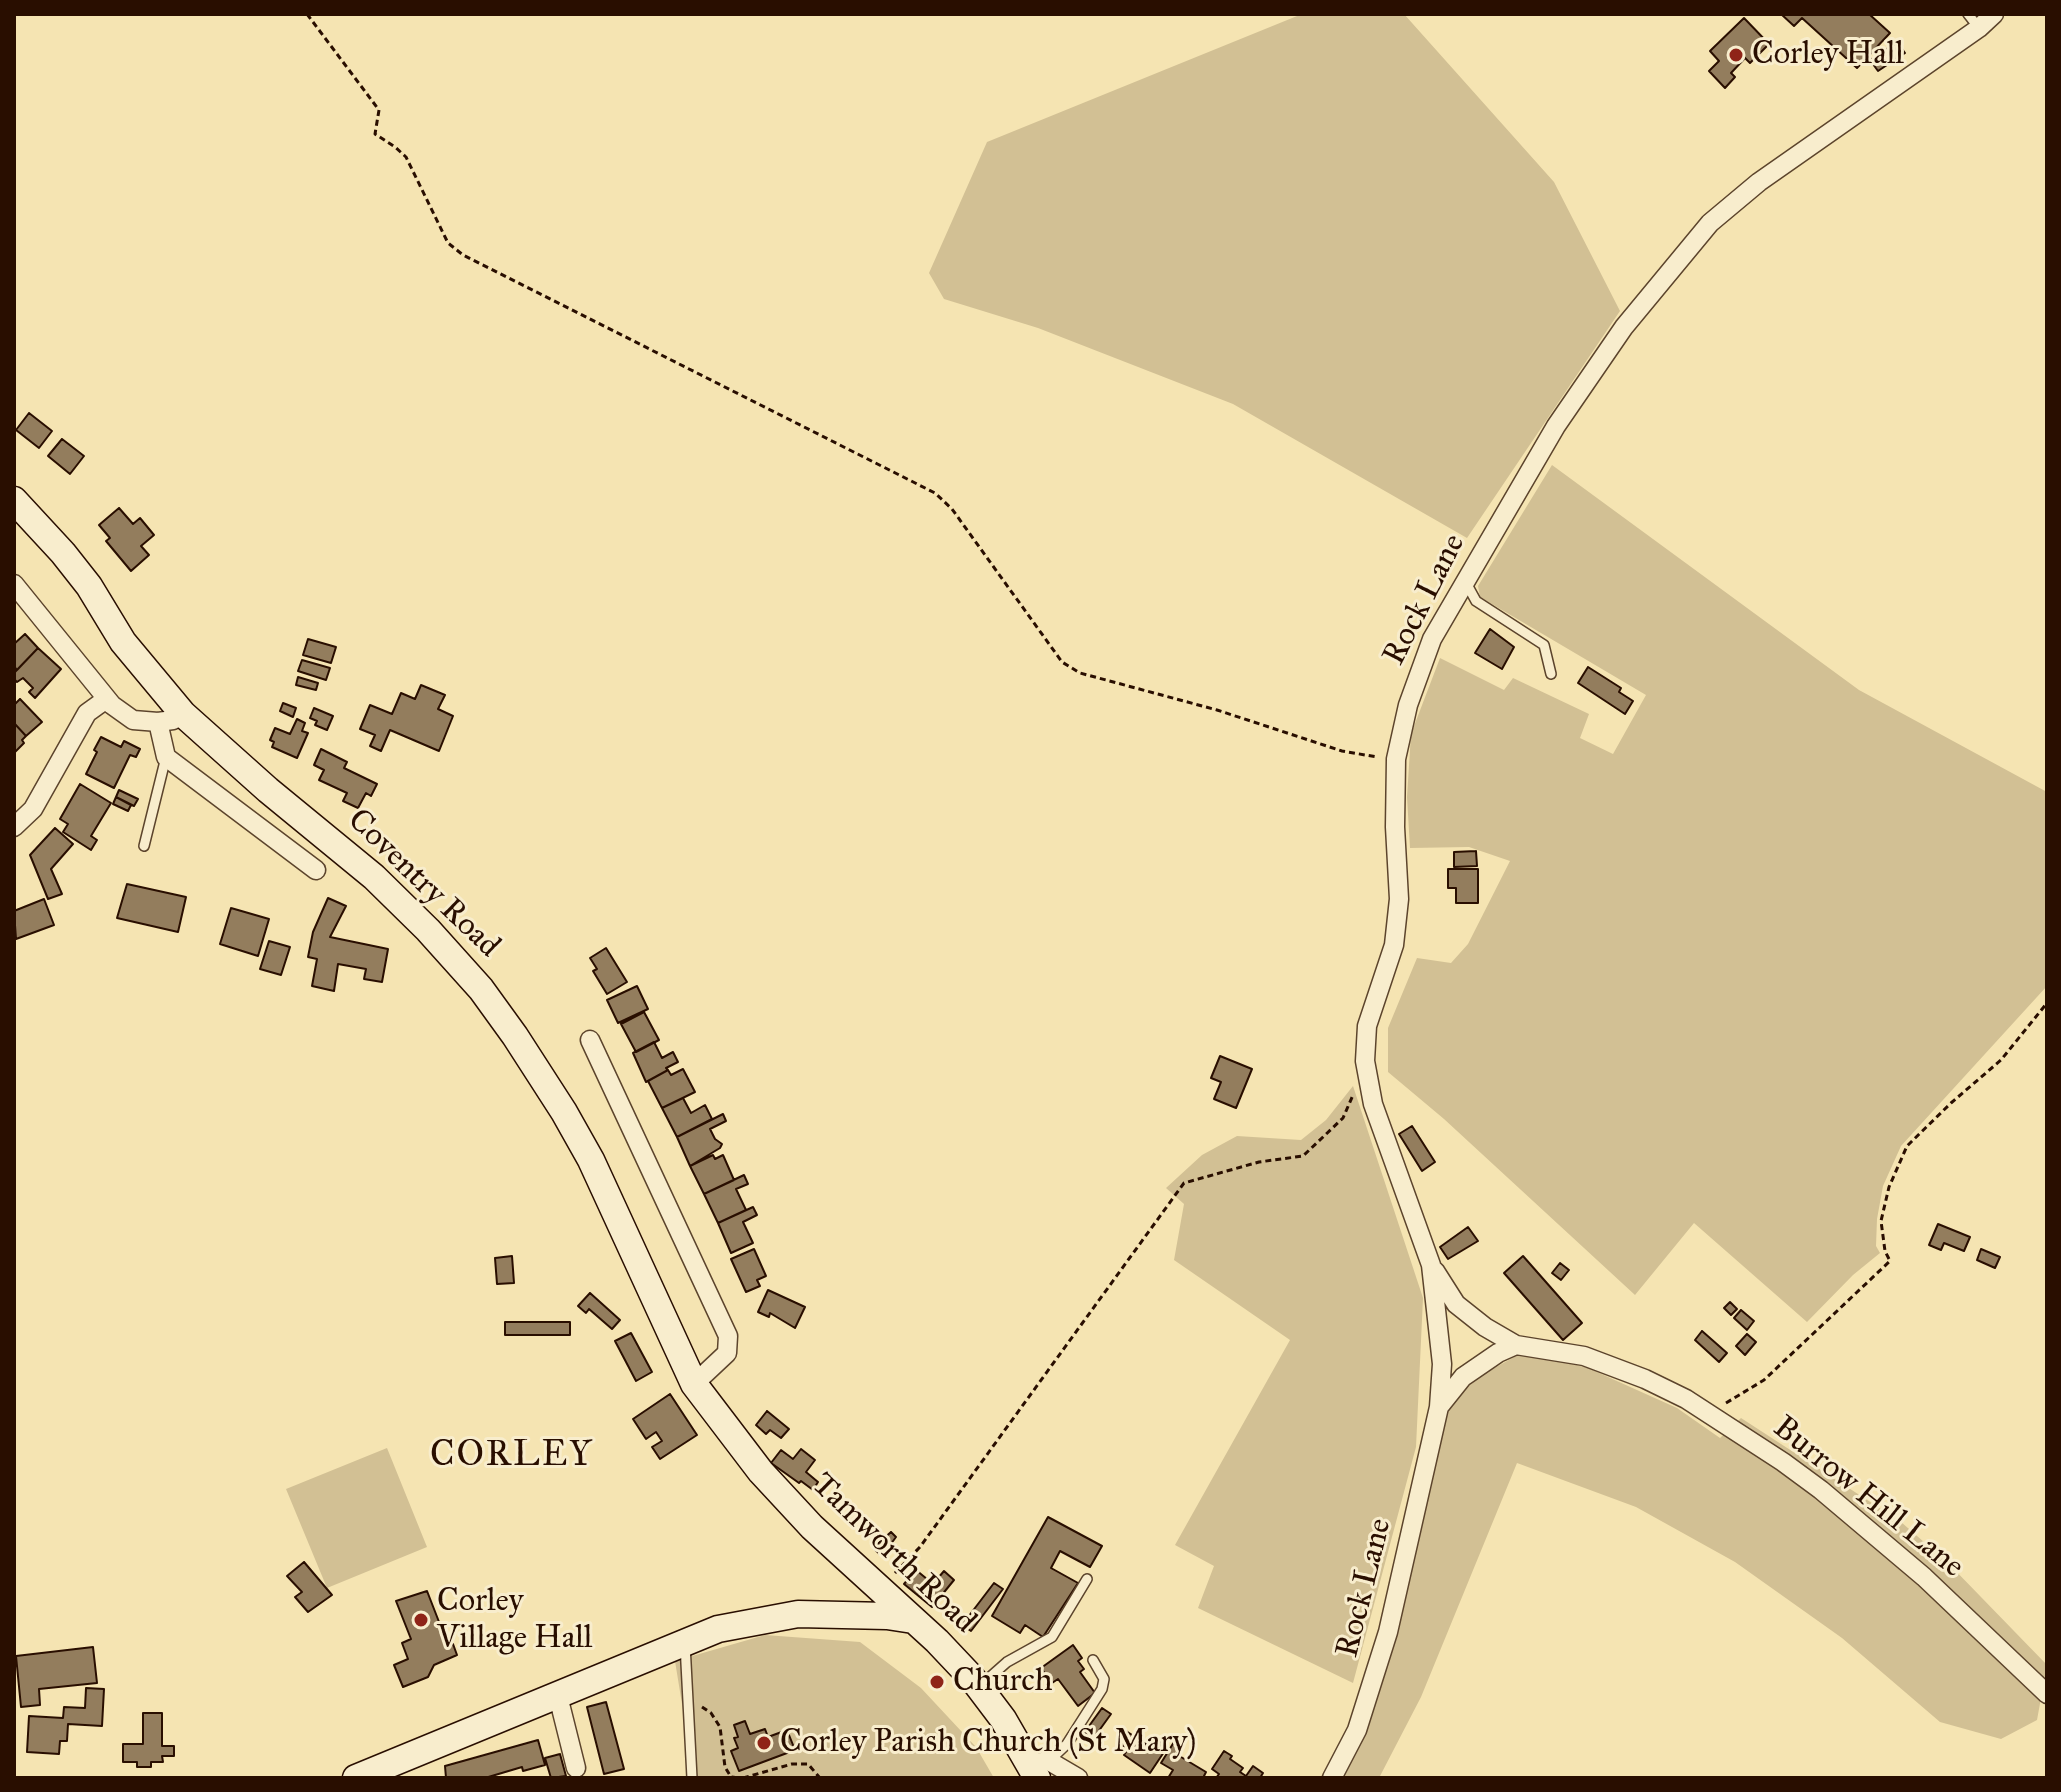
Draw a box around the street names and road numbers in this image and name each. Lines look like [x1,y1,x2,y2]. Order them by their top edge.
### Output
street label: Rock Lane [1376,528,1474,672]
street label: Coventry Road [339,802,507,966]
street label: Burrow Hill Lane [1765,1409,1971,1587]
street label: Tamworth Road [803,1466,983,1642]
street label: Rock Lane [1329,1515,1401,1661]

